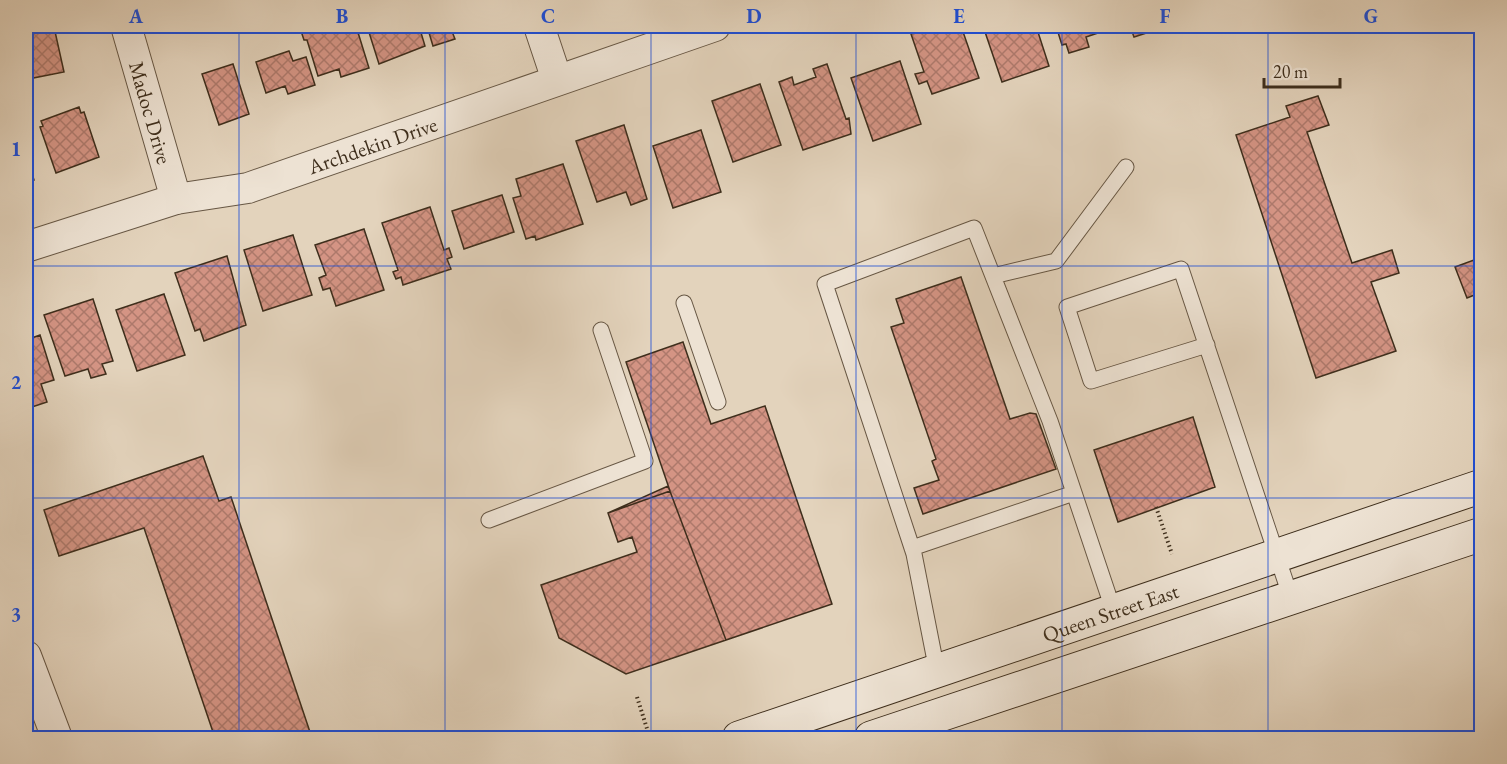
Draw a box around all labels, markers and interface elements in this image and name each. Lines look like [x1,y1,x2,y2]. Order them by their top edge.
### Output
text: A [128,3,144,29]
text: B [336,3,348,29]
text: C [541,3,555,29]
text: D [746,3,762,29]
text: E [953,3,965,29]
text: F [1160,3,1171,29]
text: G [1364,3,1378,29]
scale bar [1264,51,1340,89]
street label: Madoc Drive [123,58,179,167]
text: 20 m [1273,60,1308,83]
street label: Archdekin Drive [303,110,441,180]
text: 1 [11,136,21,162]
text: 2 [11,369,22,395]
street label: Queen Street East [1039,576,1182,649]
text: 3 [11,601,21,627]

